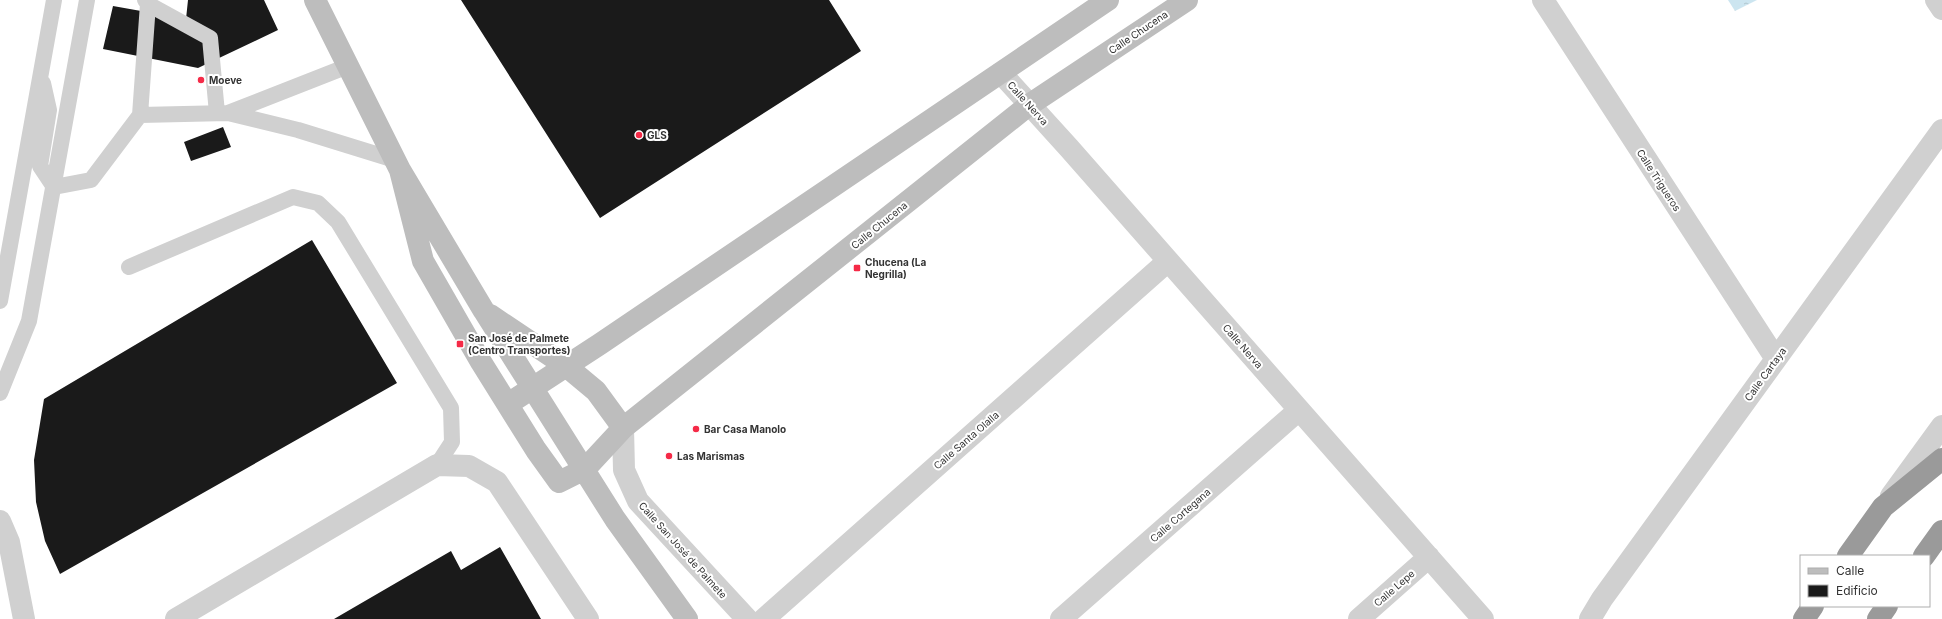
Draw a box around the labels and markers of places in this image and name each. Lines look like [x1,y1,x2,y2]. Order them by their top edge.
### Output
place label: Moeve [209,74,242,86]
marker: Moeve [196,75,206,85]
place label: GLS [647,129,667,141]
marker: GLS [634,130,644,140]
place label: Chucena (La Negrilla) [865,256,927,281]
marker: Chucena (La Negrilla) [852,263,862,273]
place label: San José de Palmete (Centro Transportes) [468,332,571,356]
marker: San José de Palmete (Centro Transportes) [455,339,465,349]
place label: Bar Casa Manolo [704,423,786,435]
marker: Bar Casa Manolo [691,424,701,434]
place label: Las Marismas [677,450,745,462]
marker: Las Marismas [664,451,674,461]

